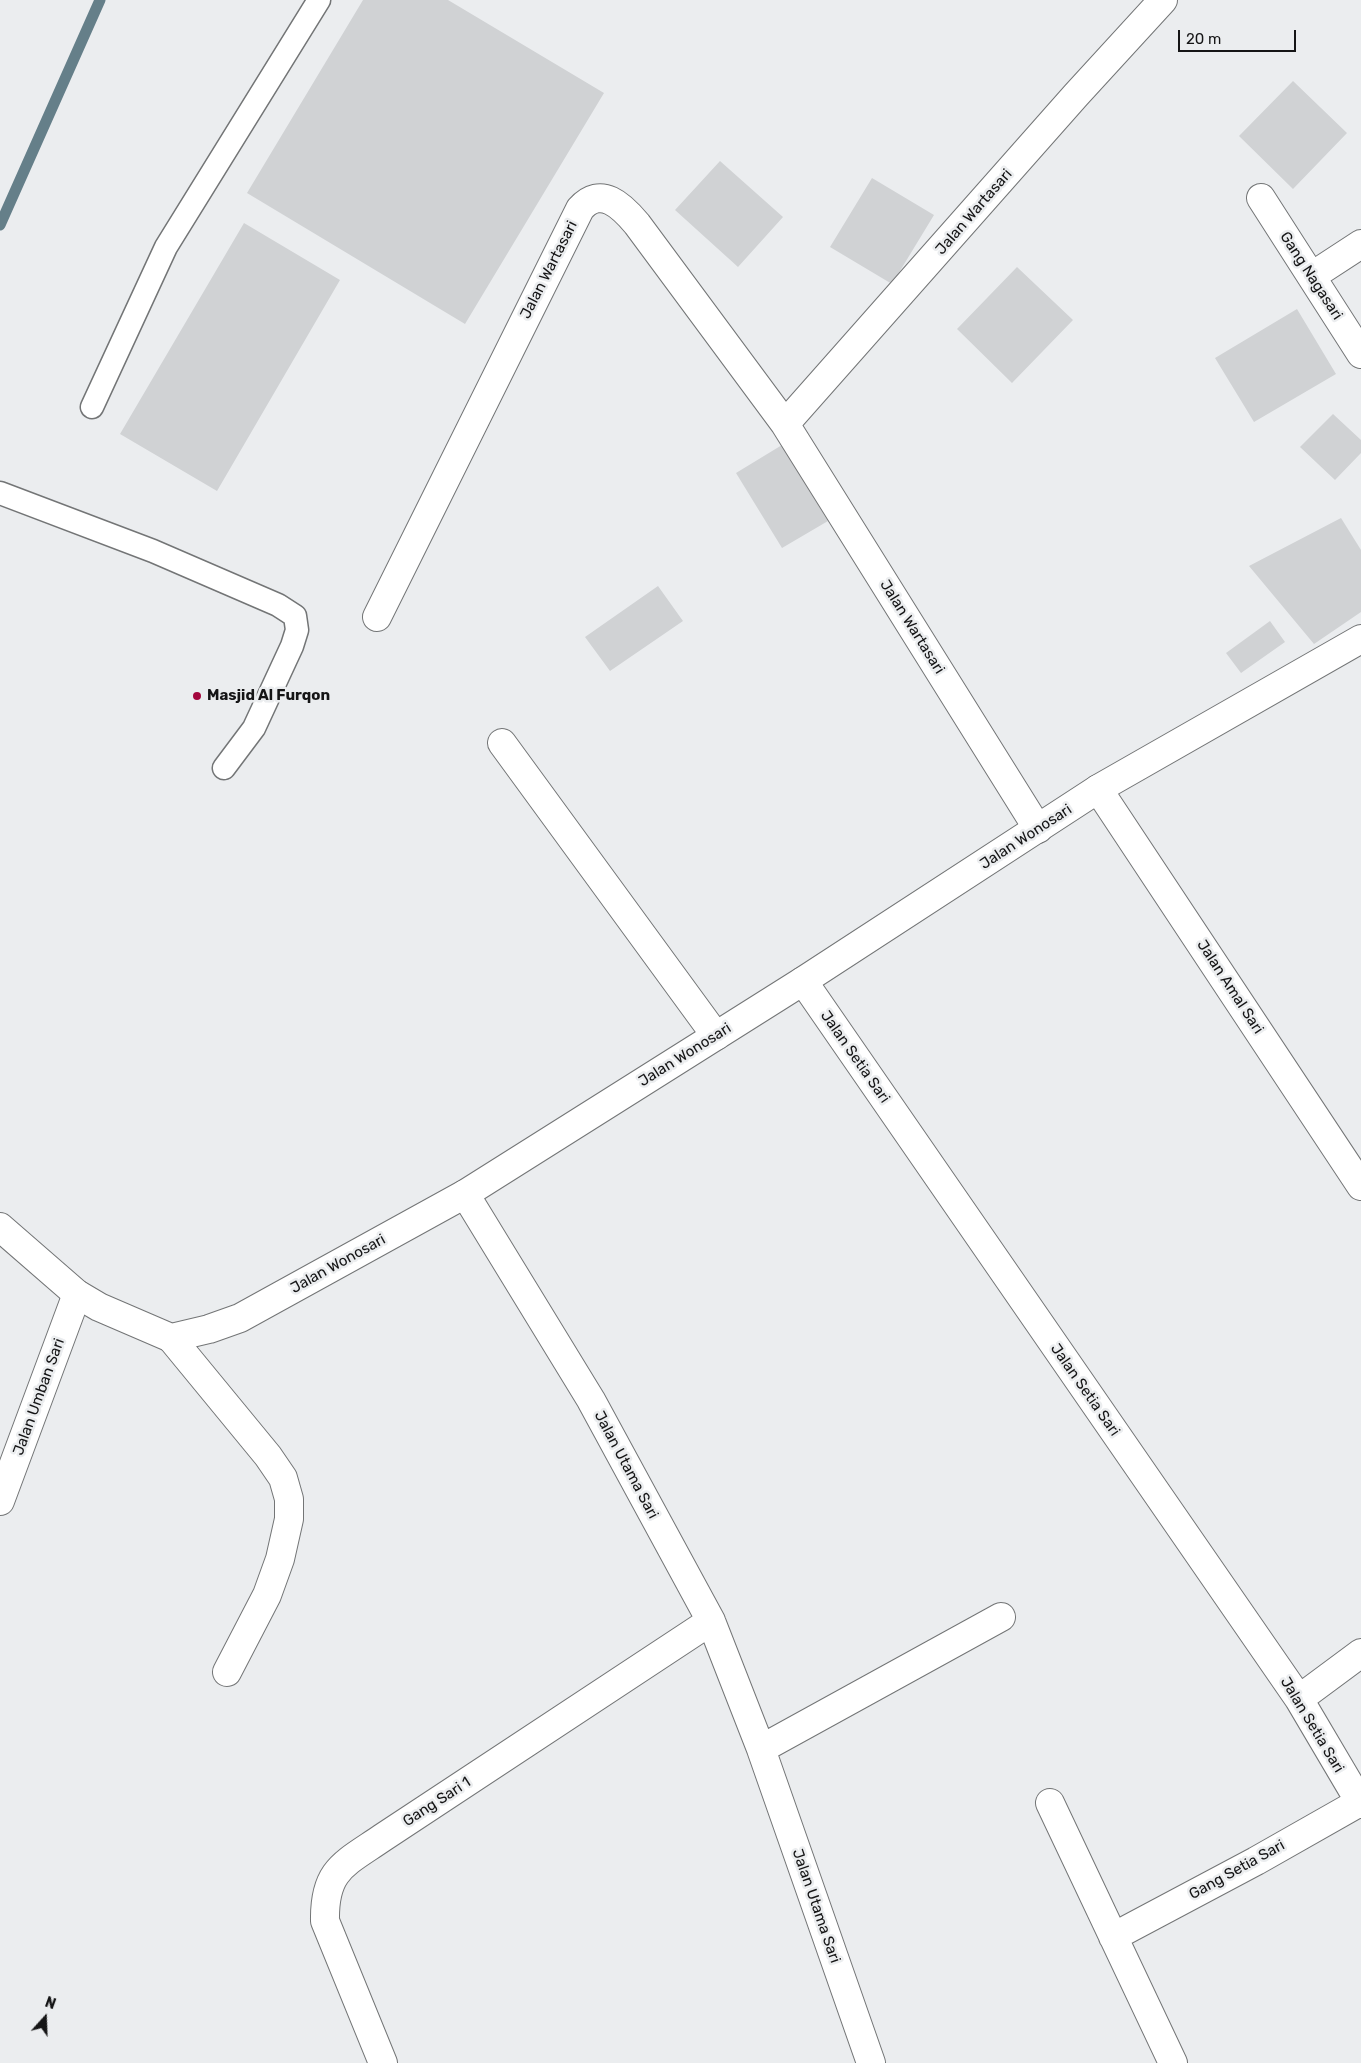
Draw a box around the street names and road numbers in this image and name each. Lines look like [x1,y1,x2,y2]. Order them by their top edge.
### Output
street label: Jalan Wartasari [932,166,1016,258]
street label: Jalan Wartasari [517,218,581,322]
street label: Gang Nagasari [1276,229,1346,323]
street label: Jalan Wartasari [876,577,948,677]
street label: Jalan Wonosari [977,801,1075,873]
street label: Jalan Amal Sari [1193,937,1267,1037]
street label: Jalan Setia Sari [817,1007,893,1107]
street label: Jalan Wonosari [635,1019,735,1091]
street label: Jalan Wonosari [287,1231,389,1297]
street label: Jalan Umban Sari [9,1336,69,1458]
street label: Jalan Setia Sari [1047,1340,1123,1440]
street label: Jalan Utama Sari [590,1408,662,1522]
street label: Jalan Setia Sari [1276,1674,1348,1776]
street label: Gang Sari 1 [400,1773,474,1831]
street label: Gang Setia Sari [1186,1836,1288,1904]
street label: Jalan Utama Sari [788,1847,844,1965]

